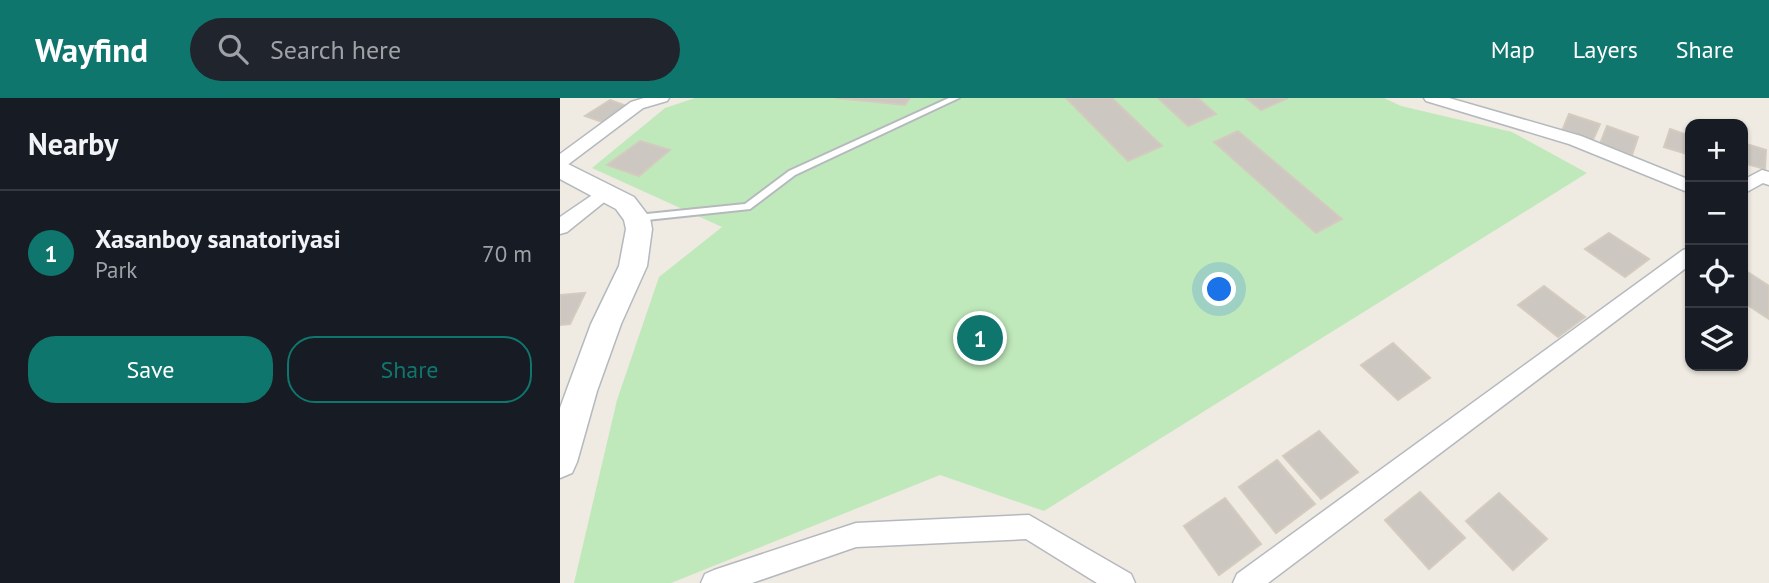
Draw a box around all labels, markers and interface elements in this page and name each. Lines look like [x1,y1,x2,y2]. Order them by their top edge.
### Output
search box [190,18,680,81]
text: Wayfind [35,28,148,71]
icon: search [214,30,252,68]
text: Search here [270,33,401,66]
text: Map [1491,34,1535,65]
text: Layers [1573,34,1638,65]
text: Share [1676,34,1734,65]
map controls [1685,119,1748,371]
button: + [1685,119,1748,182]
text: Nearby [28,124,118,163]
button: − [1685,182,1748,245]
text: Xasanboy sanatoriyasi [95,222,341,255]
text: 1 [44,239,58,268]
text: 70 m [482,239,532,268]
button: locate [1685,245,1748,308]
text: Park [95,255,137,284]
your location [1202,272,1236,306]
button: layers [1685,308,1748,371]
pin: 1 [957,312,1003,364]
button: Save [28,336,273,403]
button: Share [287,336,532,403]

